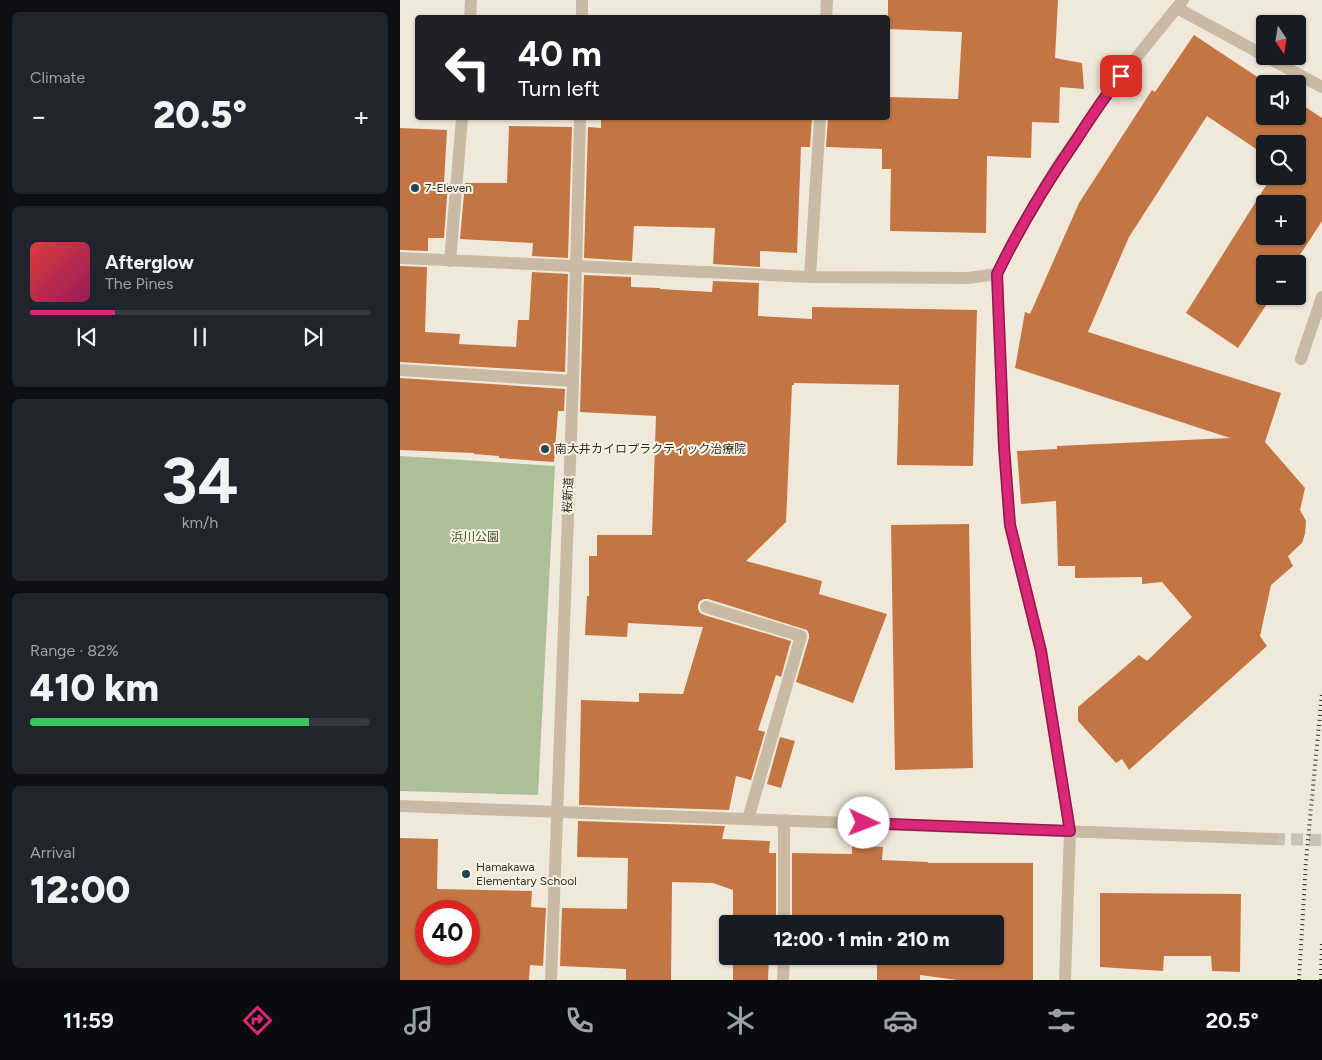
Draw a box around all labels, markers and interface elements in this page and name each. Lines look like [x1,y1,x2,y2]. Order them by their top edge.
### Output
north arrow [1256,15,1306,65]
map controls [1256,15,1306,305]
text: 40 m [518,33,602,75]
icon: left [435,35,500,100]
pin [1100,55,1142,97]
icon: arrive [1107,62,1135,90]
text: Climate [30,68,85,87]
text: Turn left [518,75,600,102]
button: sound [1256,75,1306,125]
text: 20.5° [153,92,247,138]
text: − [30,99,47,133]
text: + [353,99,370,133]
button: search [1256,135,1306,185]
place label: 7-Eleven [425,181,472,195]
marker: 7-Eleven [409,182,421,194]
button: + [1256,195,1306,245]
text: Afterglow [105,251,194,274]
button: − [1256,255,1306,305]
text: The Pines [105,274,174,293]
icon: previous [73,323,101,351]
icon: pause [186,323,214,351]
icon: next [299,323,327,351]
text: 34 [161,441,239,519]
place label: 南大井カイロプラクティック治療院 [555,442,746,456]
marker: 南大井カイロプラクティック治療院 [539,443,551,455]
street label: 桜新道 [560,477,576,513]
text: km/h [182,513,218,532]
park label: 浜川公園 [451,530,499,544]
text: Range · 82% [30,641,119,660]
text: 410 km [30,665,159,711]
position arrow [837,796,889,848]
text: Arrival [30,843,75,862]
place label: Hamakawa Elementary School [476,860,577,888]
text: 12:00 [30,867,130,913]
marker: Hamakawa Elementary School [460,868,472,880]
speed limit sign: 40 [415,900,480,965]
text: 12:00 · 1 min · 210 m [773,928,950,951]
icon: directions [240,1003,275,1038]
icon: music [401,1003,436,1038]
icon: phone [562,1003,597,1038]
icon: climate [723,1003,758,1038]
icon: car [883,1003,918,1038]
icon: filters [1044,1003,1079,1038]
text: 11:59 [63,1007,114,1034]
text: 20.5° [1205,1007,1259,1034]

